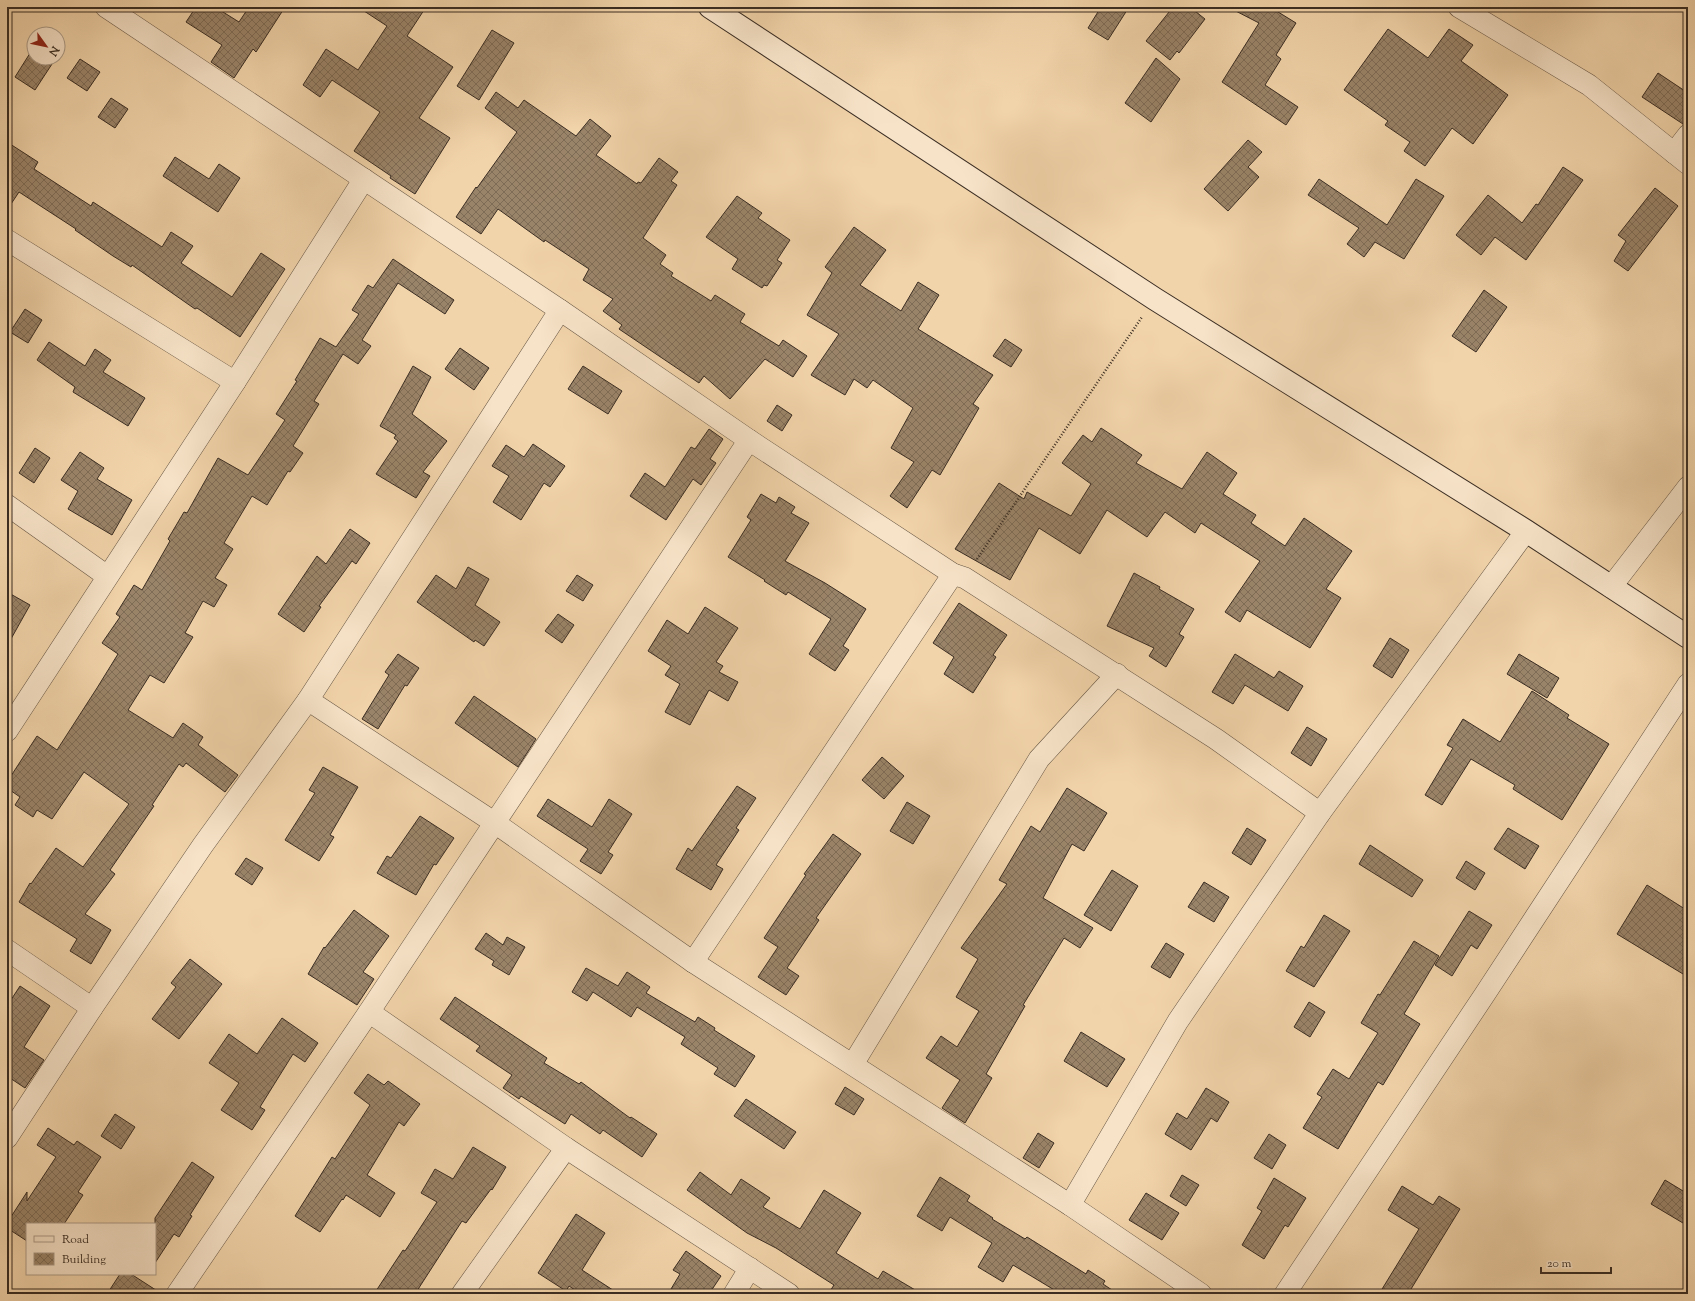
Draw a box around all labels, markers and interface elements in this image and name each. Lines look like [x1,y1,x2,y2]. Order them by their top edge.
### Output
north arrow [26,26,66,66]
text: N [44,42,63,59]
legend [26,1223,156,1275]
text: Road [62,1231,89,1249]
scale bar [1541,1249,1611,1275]
text: Building [62,1251,106,1269]
text: 20 m [1547,1255,1572,1273]

